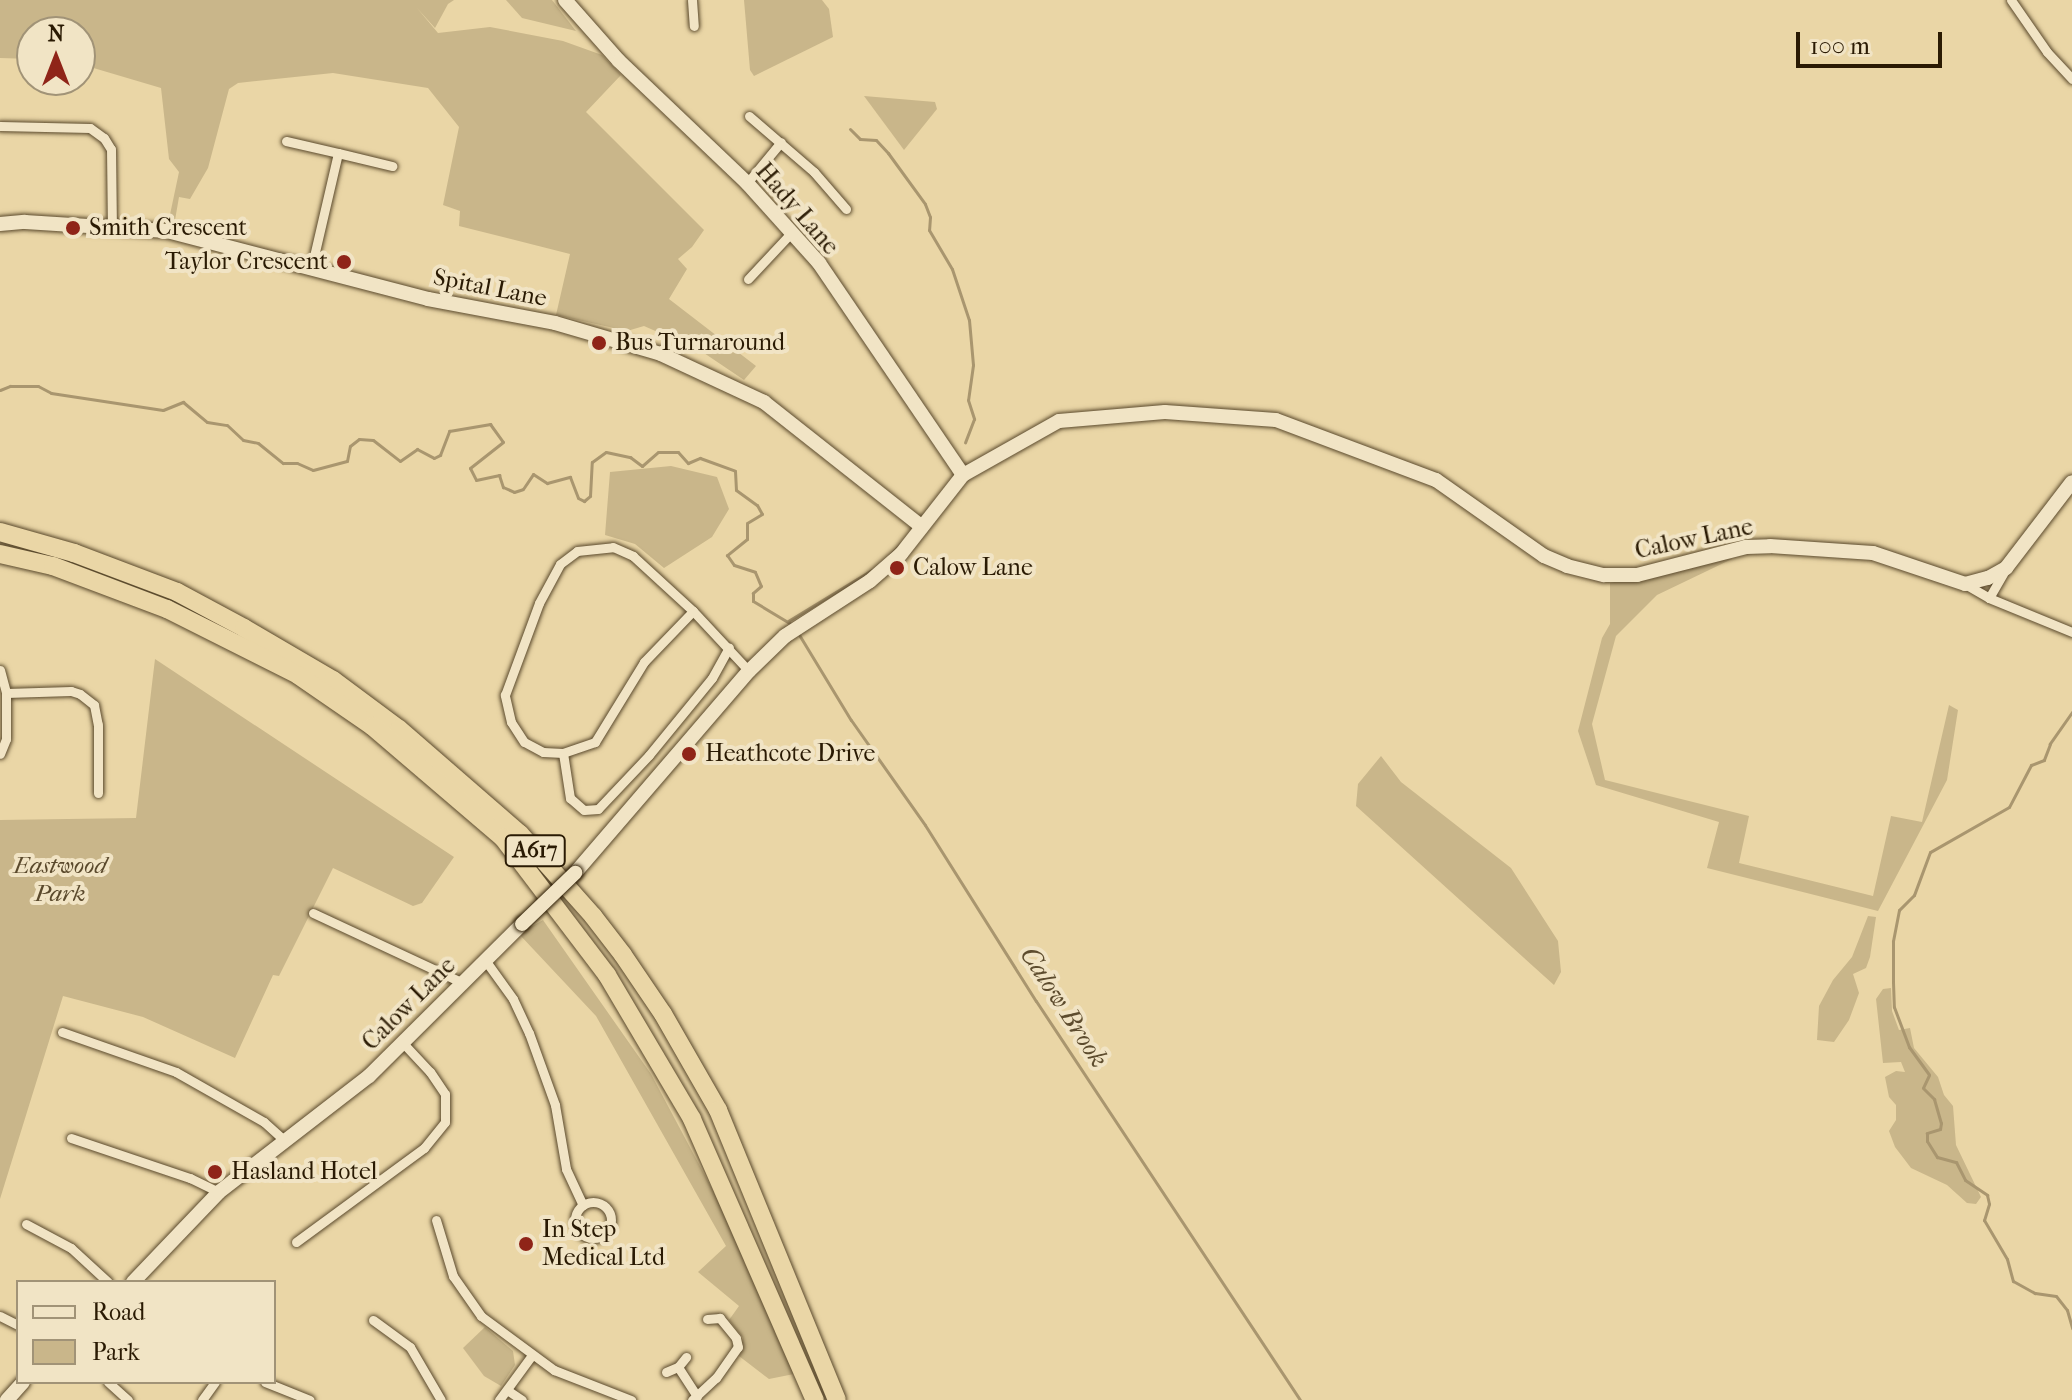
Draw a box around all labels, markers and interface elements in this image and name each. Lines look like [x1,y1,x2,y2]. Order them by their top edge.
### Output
north arrow [16,16,96,96]
scale bar [1800,16,1946,66]
text: N [48,21,64,47]
text: 100 m [1810,32,1870,60]
street label: Hady Lane [749,157,845,261]
place label: Smith Crescent [89,214,247,242]
marker: Smith Crescent [64,219,82,237]
place label: Taylor Crescent [165,248,328,276]
marker: Taylor Crescent [335,253,353,271]
street label: Spital Lane [431,263,549,313]
place label: Bus Turnaround [615,329,785,357]
marker: Bus Turnaround [590,334,608,352]
street label: Calow Lane [1632,512,1756,566]
place label: Calow Lane [913,554,1033,582]
marker: Calow Lane [888,559,906,577]
place label: Heathcote Drive [705,740,875,768]
marker: Heathcote Drive [680,745,698,763]
road number: A617 [503,833,567,869]
park label: Eastwood Park [13,852,107,908]
water label: Calow Brook [1013,941,1115,1073]
street label: Calow Lane [356,951,462,1057]
place label: Hasland Hotel [231,1158,377,1186]
marker: Hasland Hotel [206,1163,224,1181]
place label: In Step Medical Ltd [542,1216,665,1272]
marker: In Step Medical Ltd [517,1235,535,1253]
legend [16,1280,276,1384]
text: Road [92,1298,145,1326]
text: Park [92,1338,140,1366]

